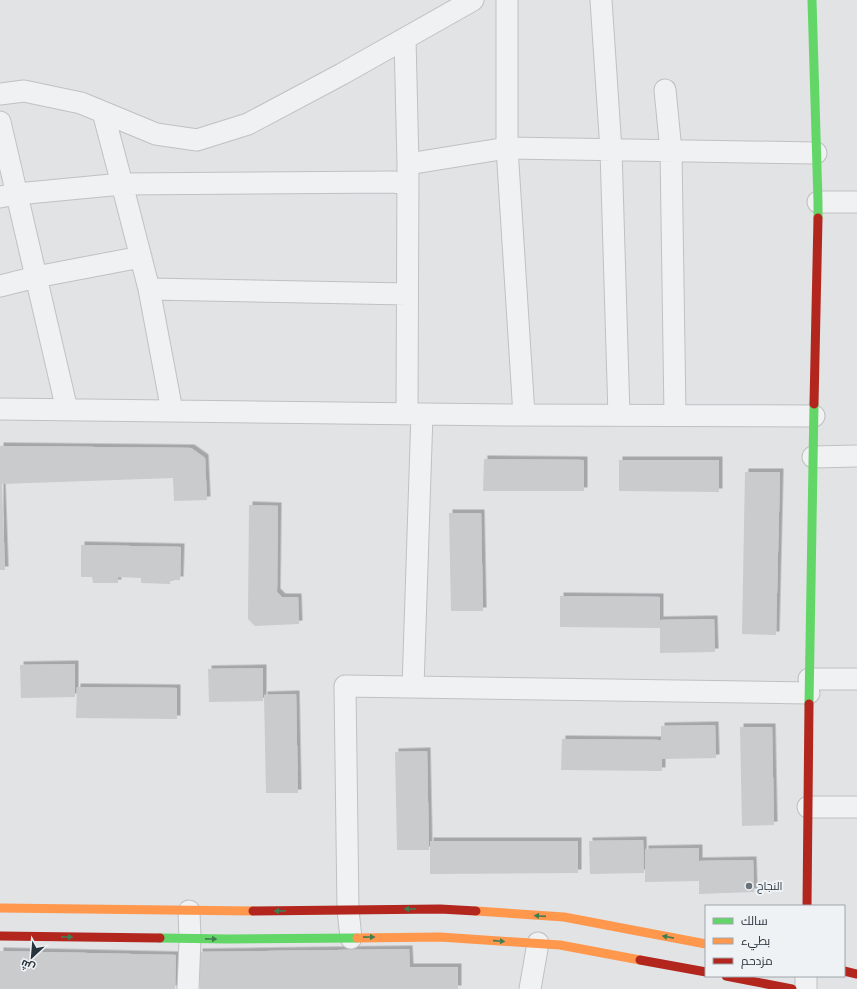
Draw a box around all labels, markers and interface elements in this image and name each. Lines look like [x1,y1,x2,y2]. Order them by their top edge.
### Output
place label: النجاح [757,879,782,894]
marker: النجاح [744,881,754,891]
legend [705,905,845,977]
one-way arrow [404,906,416,913]
one-way arrow [273,908,286,914]
one-way arrow [534,912,546,919]
text: سالك [741,913,768,927]
one-way arrow [662,933,674,939]
text: بطيء [741,933,770,951]
one-way arrow [61,934,74,940]
one-way arrow [363,934,375,941]
one-way arrow [205,936,218,942]
north arrow [12,937,52,977]
one-way arrow [493,937,505,944]
text: مزدحم [741,953,773,969]
text: ش [18,957,37,975]

